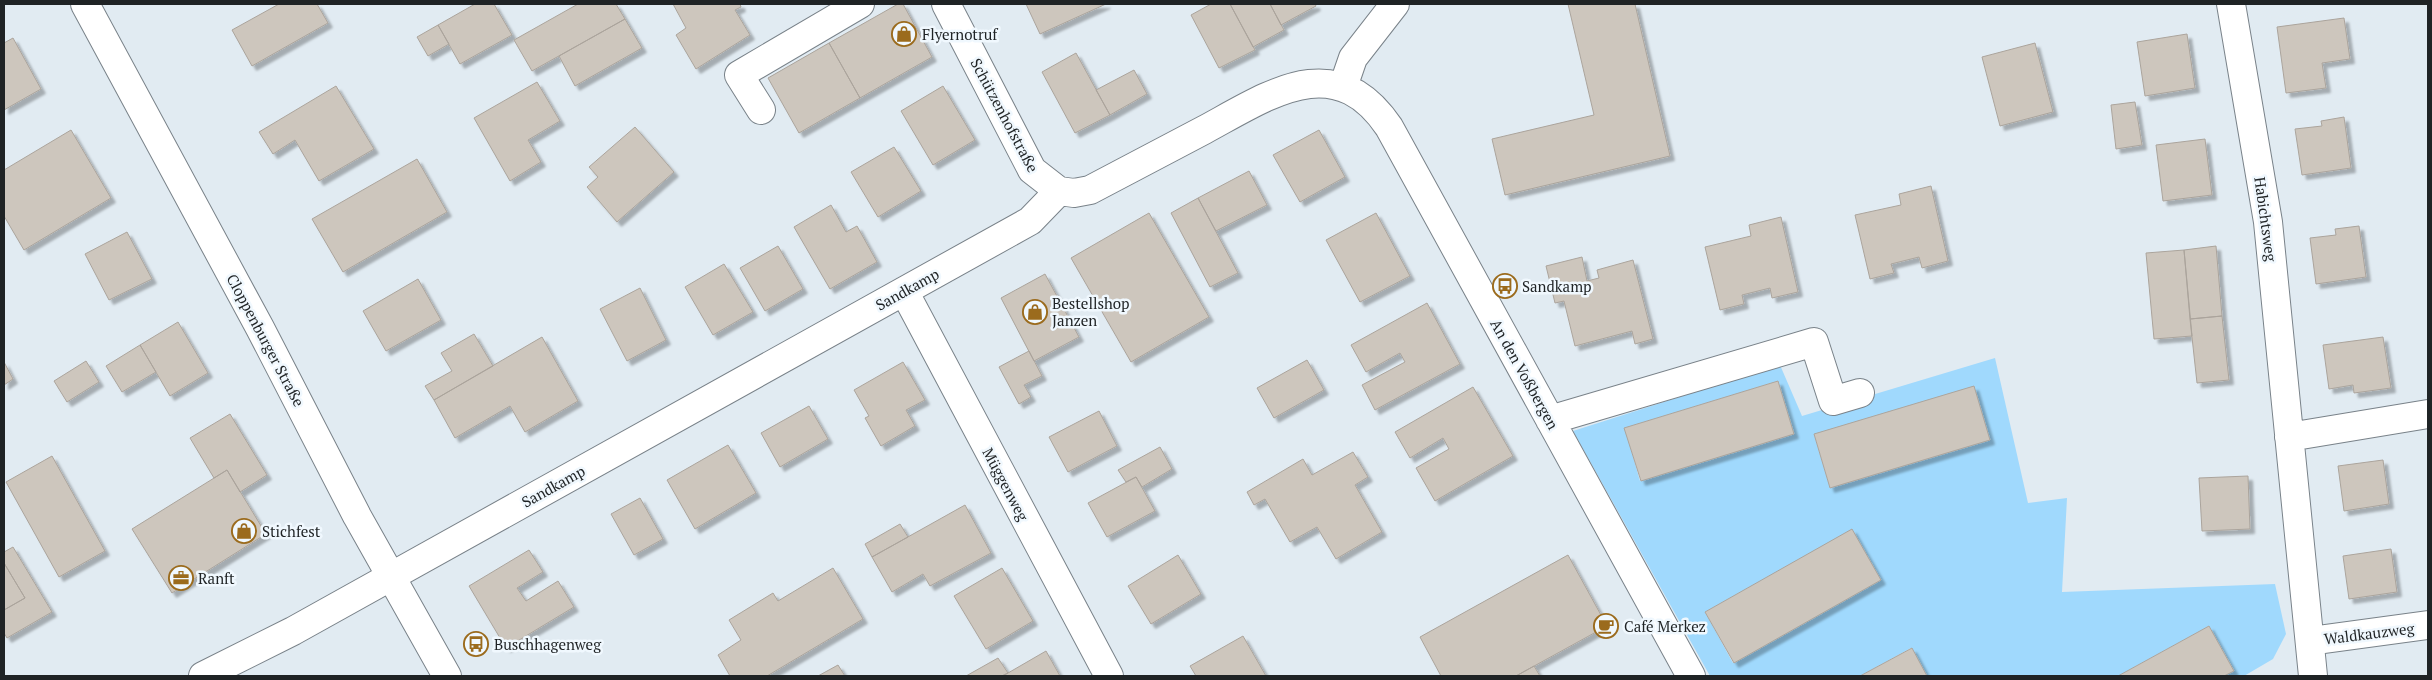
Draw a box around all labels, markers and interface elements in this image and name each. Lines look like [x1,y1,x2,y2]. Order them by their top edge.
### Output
shop icon: Flyernotruf [891,21,917,47]
place label: Flyernotruf [922,24,998,44]
street label: Schützenhofstraße [967,55,1043,175]
street label: Habichtsweg [2250,175,2282,264]
street label: Sandkamp [872,263,942,315]
street label: Cloppenburger Straße [223,270,309,410]
bus stop icon: Sandkamp [1492,273,1518,299]
place label: Sandkamp [1522,276,1592,296]
place label: Bestellshop Janzen [1052,293,1130,330]
shop icon: Bestellshop Janzen [1022,299,1048,325]
street label: An den Voßbergen [1486,315,1564,433]
street label: Müggenweg [978,444,1034,525]
street label: Sandkamp [518,460,588,512]
shop icon: Stichfest [231,518,257,544]
place label: Stichfest [262,521,321,541]
office icon: Ranft [168,565,194,591]
place label: Ranft [198,568,235,588]
cafe icon: Café Merkez [1593,613,1619,639]
place label: Café Merkez [1624,616,1706,636]
street label: Waldkauzweg [2323,617,2416,648]
bus stop icon: Buschhagenweg [463,631,489,657]
place label: Buschhagenweg [494,634,602,654]

